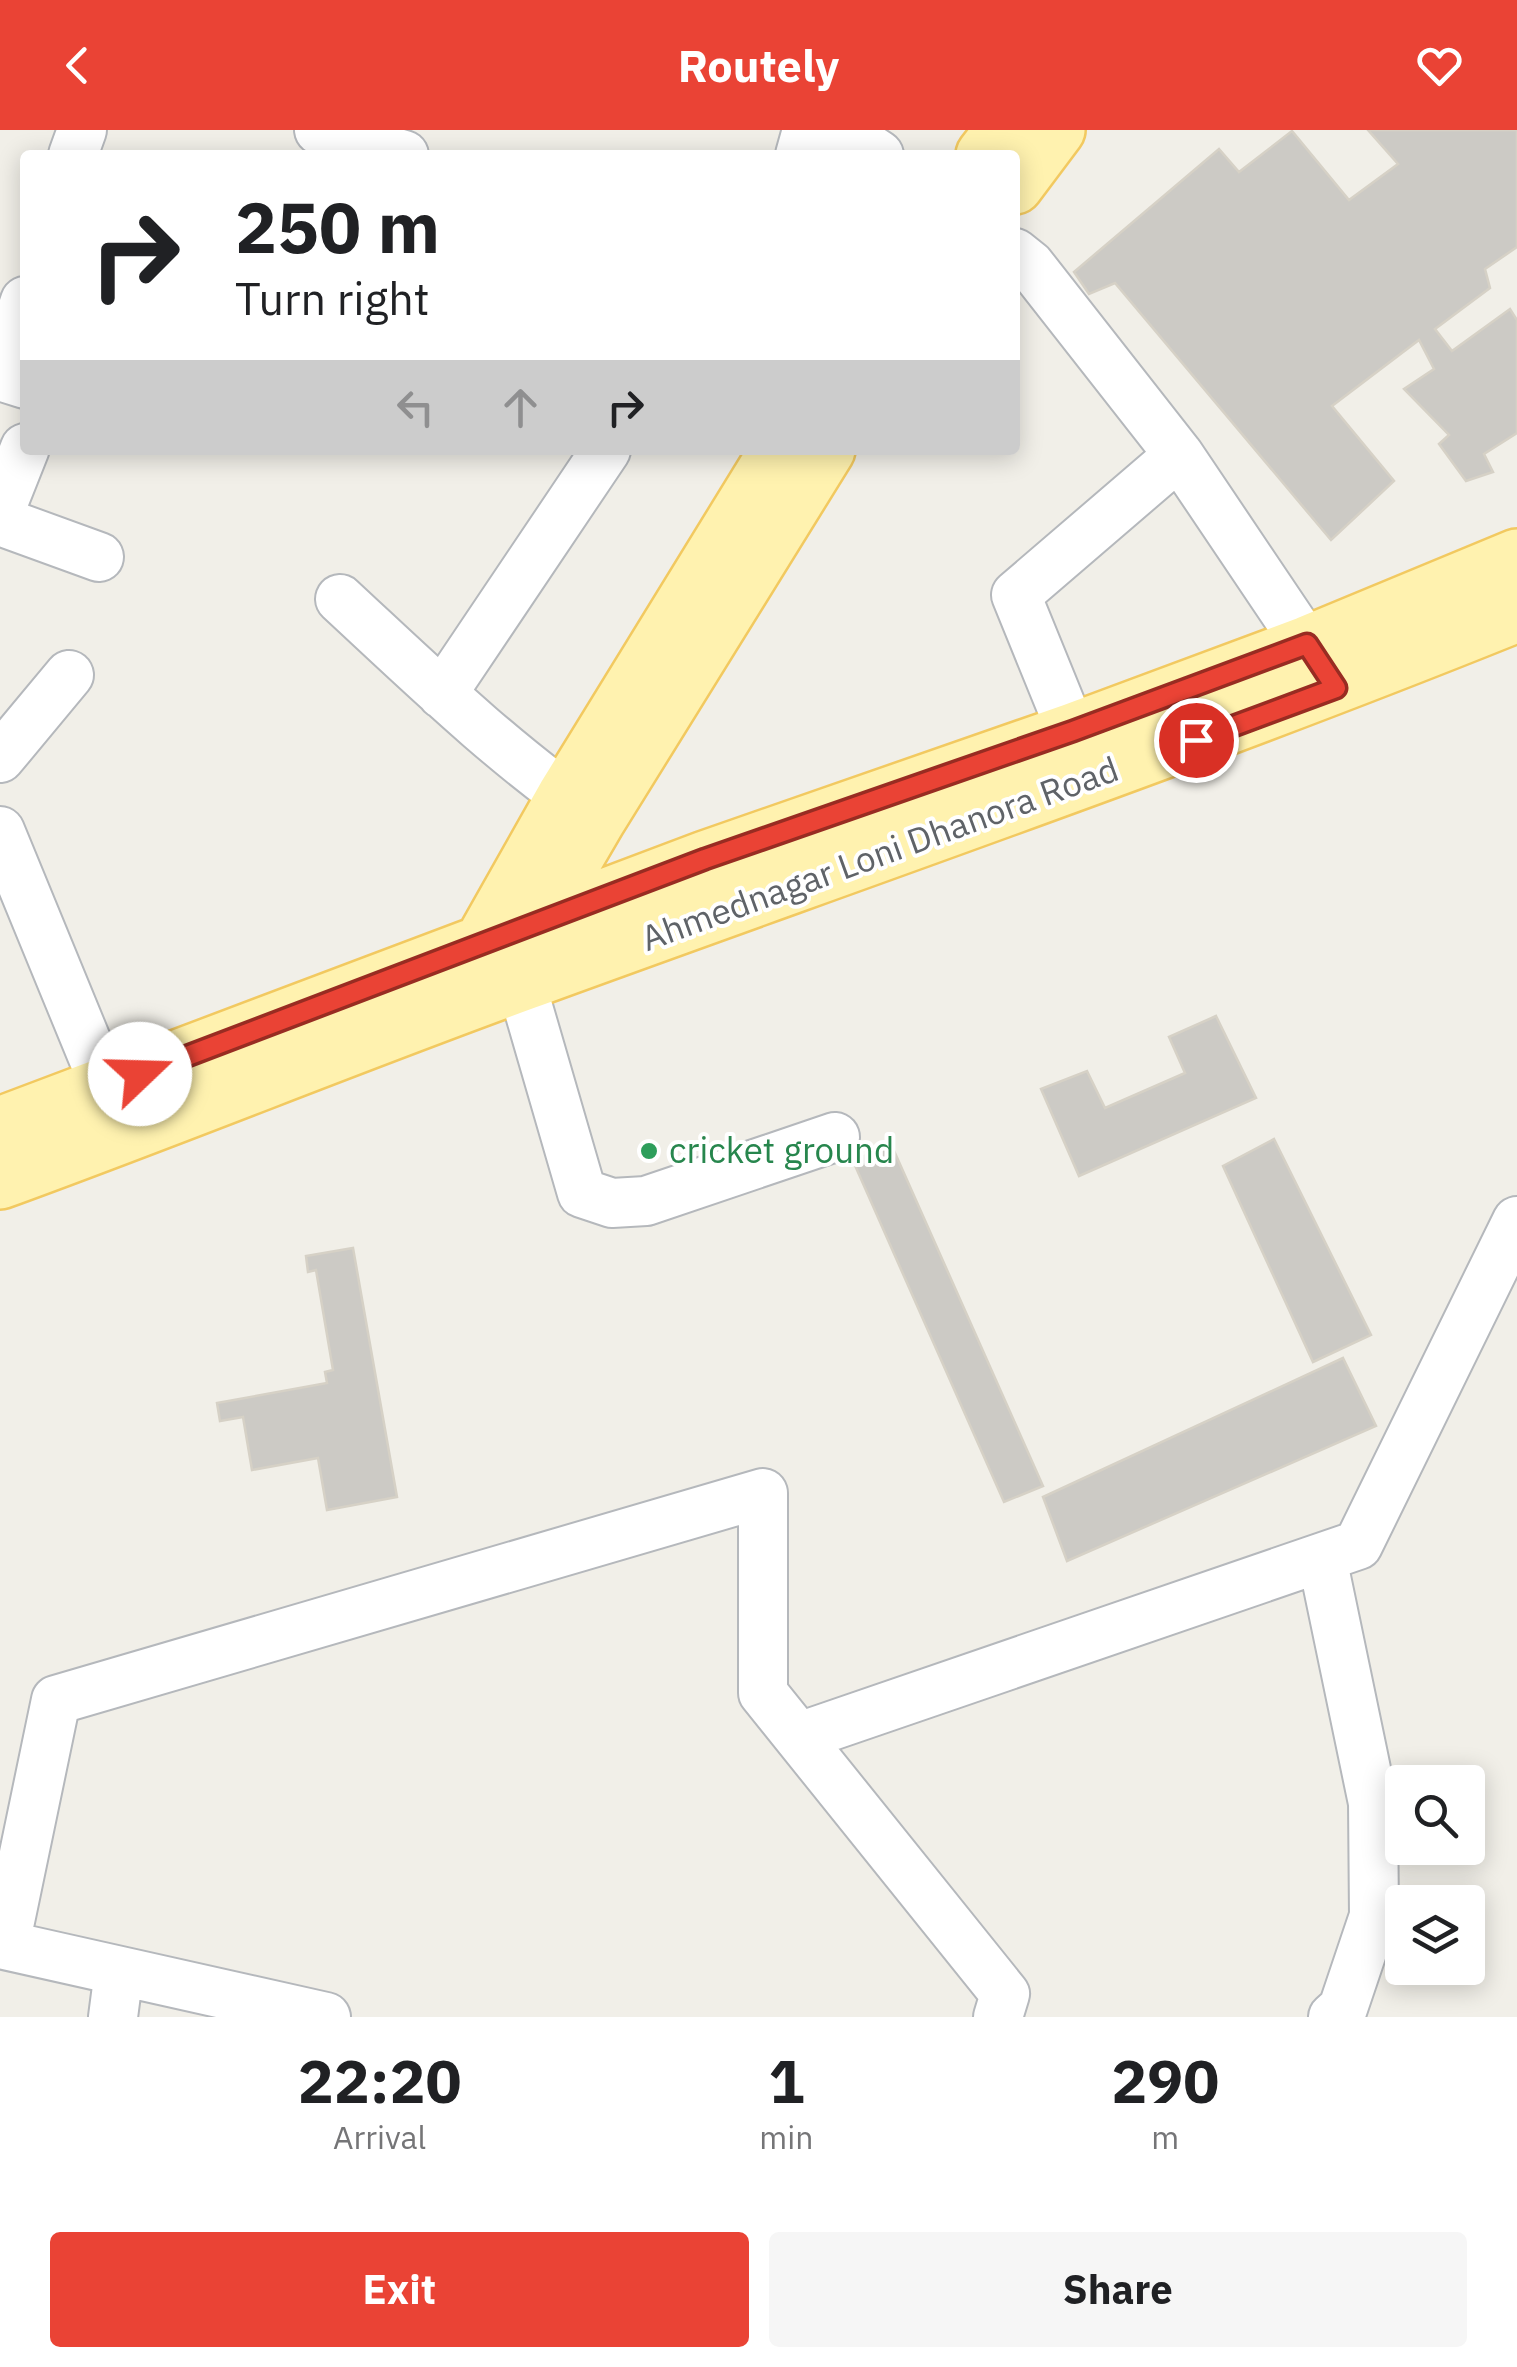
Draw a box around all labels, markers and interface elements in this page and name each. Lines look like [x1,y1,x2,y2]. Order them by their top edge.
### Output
text: Routely [678,36,839,94]
icon: back [50,38,105,93]
icon: heart [1412,38,1467,93]
text: 250 m [235,181,440,272]
icon: right [70,190,200,320]
text: Turn right [235,269,430,327]
icon: left [388,380,443,435]
icon: ahead [493,380,548,435]
icon: right [598,380,653,435]
pin [1154,698,1239,783]
icon: arrive [1169,713,1224,768]
street label: Ahmednagar Loni Dhanora Road [635,745,1125,961]
position arrow [88,1022,192,1126]
place label: cricket ground [669,1127,894,1173]
marker: cricket ground [638,1140,660,1162]
map controls [1385,1765,1485,1985]
button: search [1385,1765,1485,1865]
button: layers [1385,1885,1485,1985]
text: 22:20 [298,2041,462,2120]
text: 1 [768,2041,804,2120]
text: 290 [1111,2041,1219,2120]
text: Arrival [333,2116,426,2158]
text: min [759,2116,813,2158]
text: m [1151,2116,1179,2158]
button: Exit [50,2232,749,2347]
button: Share [769,2232,1467,2347]

